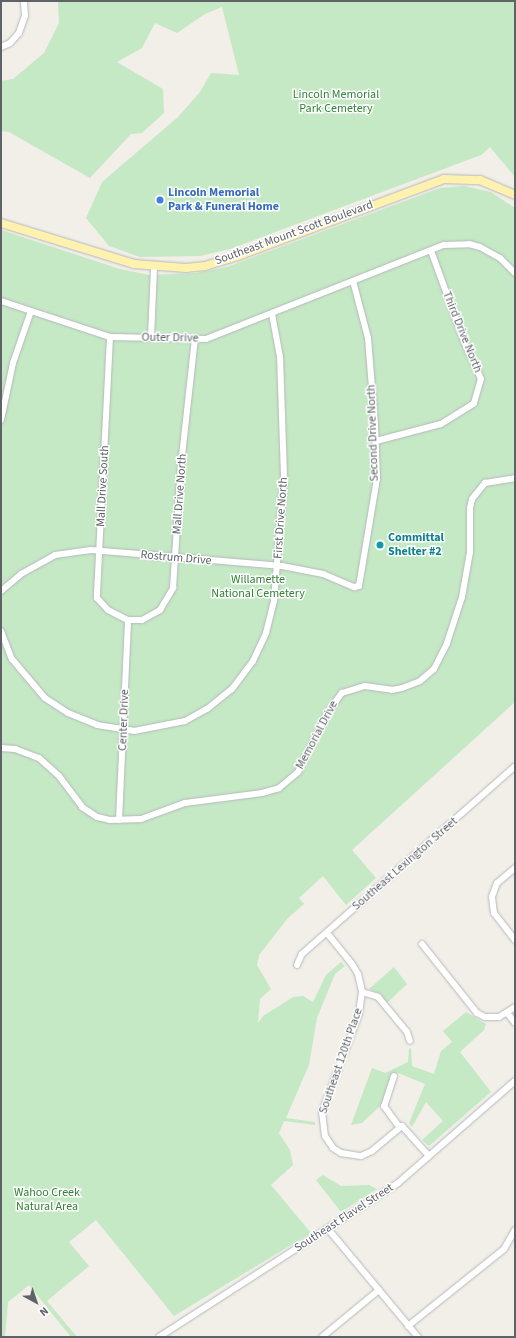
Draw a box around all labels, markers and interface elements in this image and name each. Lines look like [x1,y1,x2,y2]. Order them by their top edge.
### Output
park label: Lincoln Memorial Park Cemetery [293,88,379,116]
place label: Lincoln Memorial Park & Funeral Home [168,186,279,214]
marker: Lincoln Memorial Park & Funeral Home [155,195,165,205]
street label: Southeast Mount Scott Boulevard [213,198,375,268]
street label: Third Drive North [439,289,485,375]
street label: Outer Drive [141,330,199,346]
street label: Second Drive North [364,384,382,482]
street label: Mall Drive South [94,445,112,527]
street label: Mall Drive North [170,453,190,535]
street label: First Drive North [271,477,291,559]
place label: Committal Shelter #2 [388,531,444,559]
marker: Committal Shelter #2 [375,540,385,550]
street label: Rostrum Drive [140,548,212,568]
park label: Willamette National Cemetery [211,573,305,601]
street label: Center Drive [116,689,132,751]
street label: Memorial Drive [293,698,341,772]
street label: Southeast Lexington Street [349,814,461,914]
street label: Southeast 120th Place [316,1006,366,1116]
street label: Southeast Flavel Street [292,1181,396,1255]
park label: Wahoo Creek Natural Area [14,1186,80,1214]
north arrow [16,1282,56,1322]
text: N [36,1303,52,1320]

